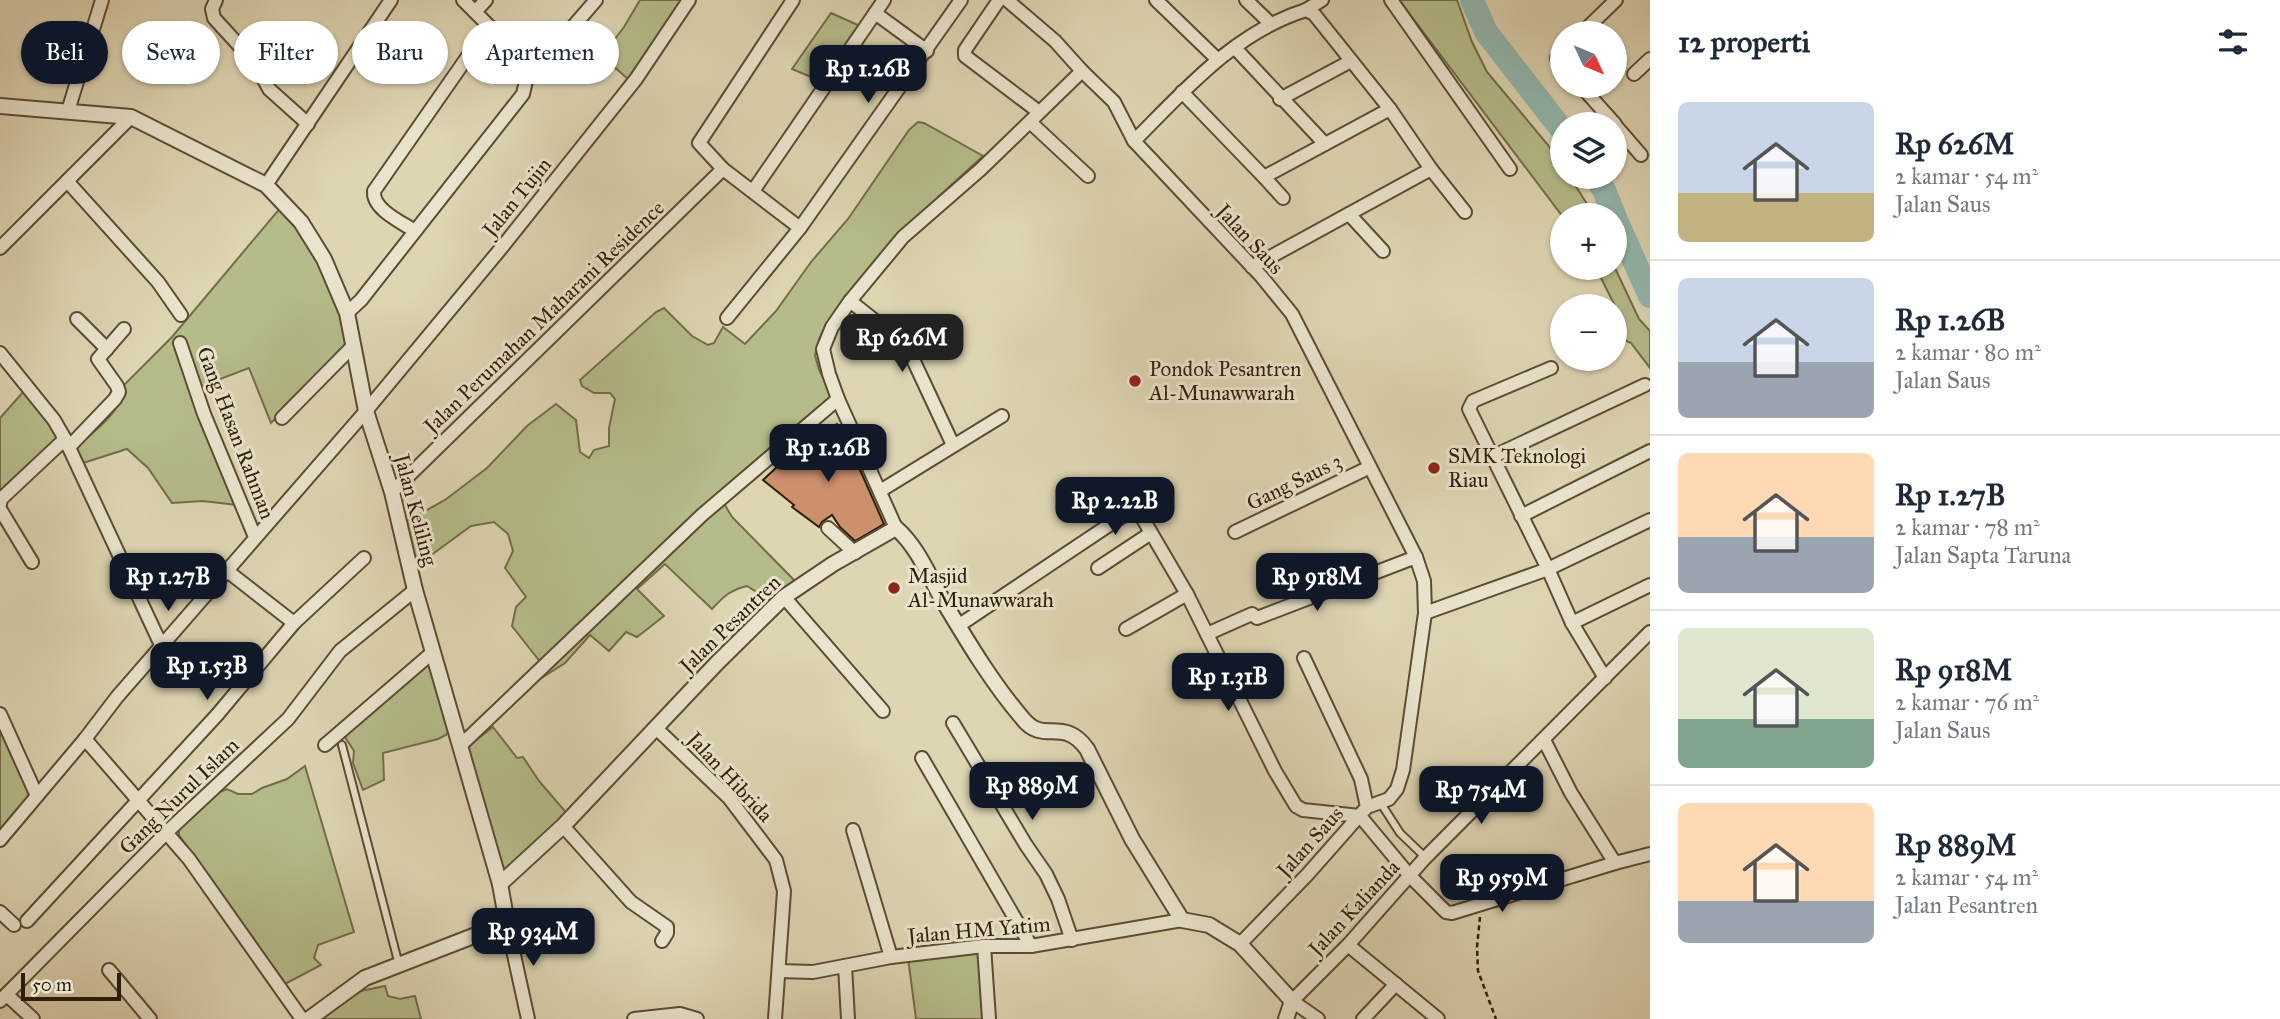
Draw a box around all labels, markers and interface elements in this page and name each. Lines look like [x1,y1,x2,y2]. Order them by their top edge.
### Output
chip: Beli [21,21,108,84]
chip: Sewa [122,21,220,84]
chip: Filter [234,21,338,84]
chip: Baru [352,21,448,84]
chip: Apartemen [462,21,619,84]
north arrow [1550,21,1628,98]
map controls [1550,21,1627,371]
icon: filters [2214,23,2252,61]
text: 12 properti [1678,24,1810,60]
pin: Rp 1.26B [796,46,940,105]
text: Rp 1.26B [826,54,910,82]
button: layers [1550,112,1627,189]
text: Rp 626M [1895,126,2014,162]
icon: home [1734,130,1818,214]
street label: Jalan Tujin [476,152,557,244]
text: 2 kamar · 54 m² [1895,162,2038,190]
text: Jalan Saus [1895,190,1990,218]
street label: Jalan Perumahan Maharani Residence [417,195,670,440]
street label: Jalan Saus [1209,197,1289,280]
button: + [1550,203,1627,280]
button: − [1550,294,1627,371]
text: Rp 1.26B [1895,302,2006,338]
icon: home [1734,306,1818,390]
pin: Rp 626M [837,314,967,374]
text: Rp 626M [856,323,948,351]
text: 2 kamar · 80 m² [1895,338,2041,366]
street label: Gang Hasan Rahman [191,343,281,523]
place label: Pondok Pesantren Al-Munawwarah [1148,356,1301,406]
text: Jalan Saus [1895,366,1990,394]
marker: Pondok Pesantren Al-Munawwarah [1127,373,1143,389]
pin: Rp 1.26B [756,424,900,484]
text: Rp 1.26B [786,433,870,461]
place label: SMK Teknologi Riau [1448,443,1586,493]
street label: Gang Saus 3 [1242,448,1346,516]
street label: Jalan Keliling [388,449,443,569]
marker: SMK Teknologi Riau [1426,460,1442,476]
pin: Rp 2.22B [1043,477,1187,537]
text: Rp 1.27B [1895,477,2006,513]
icon: home [1734,481,1818,565]
text: Rp 2.22B [1071,486,1159,514]
text: 2 kamar · 78 m² [1895,513,2040,541]
text: Jalan Sapta Taruna [1895,541,2071,569]
pin: Rp 1.27B [96,554,240,613]
pin: Rp 918M [1252,554,1382,613]
text: Rp 1.27B [126,562,210,590]
text: Rp 918M [1272,562,1362,590]
place label: Masjid Al-Munawwarah [907,563,1054,613]
street label: Jalan Pesantren [673,569,786,680]
marker: Masjid Al-Munawwarah [886,580,902,596]
pin: Rp 1.53B [135,642,279,702]
text: Rp 1.53B [166,651,248,679]
text: Rp 918M [1895,652,2012,688]
pin: Rp 1.31B [1156,654,1300,713]
icon: home [1734,656,1818,740]
text: Rp 1.31B [1188,662,1268,690]
text: 2 kamar · 76 m² [1895,688,2039,716]
text: Jalan Saus [1895,716,1990,744]
street label: Jalan Hibrida [680,725,779,828]
street label: Gang Nurul Islam [114,732,245,860]
pin: Rp 889M [967,762,1097,822]
pin: Rp 754M [1416,766,1546,826]
text: Rp 889M [985,771,1079,799]
text: Rp 754M [1435,775,1527,803]
street label: Jalan Saus [1270,801,1349,885]
text: Rp 889M [1895,827,2017,863]
icon: home [1734,831,1818,915]
street label: Jalan Kalianda [1301,854,1405,963]
pin: Rp 959M [1437,855,1567,914]
text: Rp 959M [1456,863,1548,891]
text: 2 kamar · 54 m² [1895,863,2038,891]
text: Jalan Pesantren [1895,891,2038,919]
pin: Rp 934M [468,908,598,968]
street label: Jalan HM Yatim [904,911,1052,949]
text: Rp 934M [488,917,578,945]
scale bar [21,970,121,1002]
text: 50 m [32,973,72,996]

